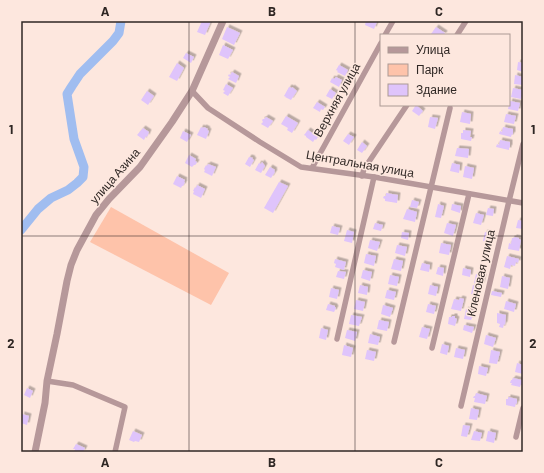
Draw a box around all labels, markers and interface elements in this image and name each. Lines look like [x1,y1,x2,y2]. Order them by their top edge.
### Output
text: A [101,3,110,19]
text: B [268,3,276,19]
text: C [435,3,443,19]
legend [380,34,510,106]
text: Улица [416,42,450,57]
street label: Верхняя улица [310,60,363,139]
text: Парк [416,62,444,77]
text: Здание [416,82,457,97]
text: 1 [9,121,13,137]
text: 1 [531,121,535,137]
street label: улица Азина [86,145,143,207]
street label: Центральная улица [305,147,416,180]
street label: Кленовая улица [463,228,498,318]
text: 2 [7,335,15,351]
text: 2 [529,335,537,351]
text: A [101,454,110,470]
text: B [268,454,276,470]
text: C [435,454,443,470]

